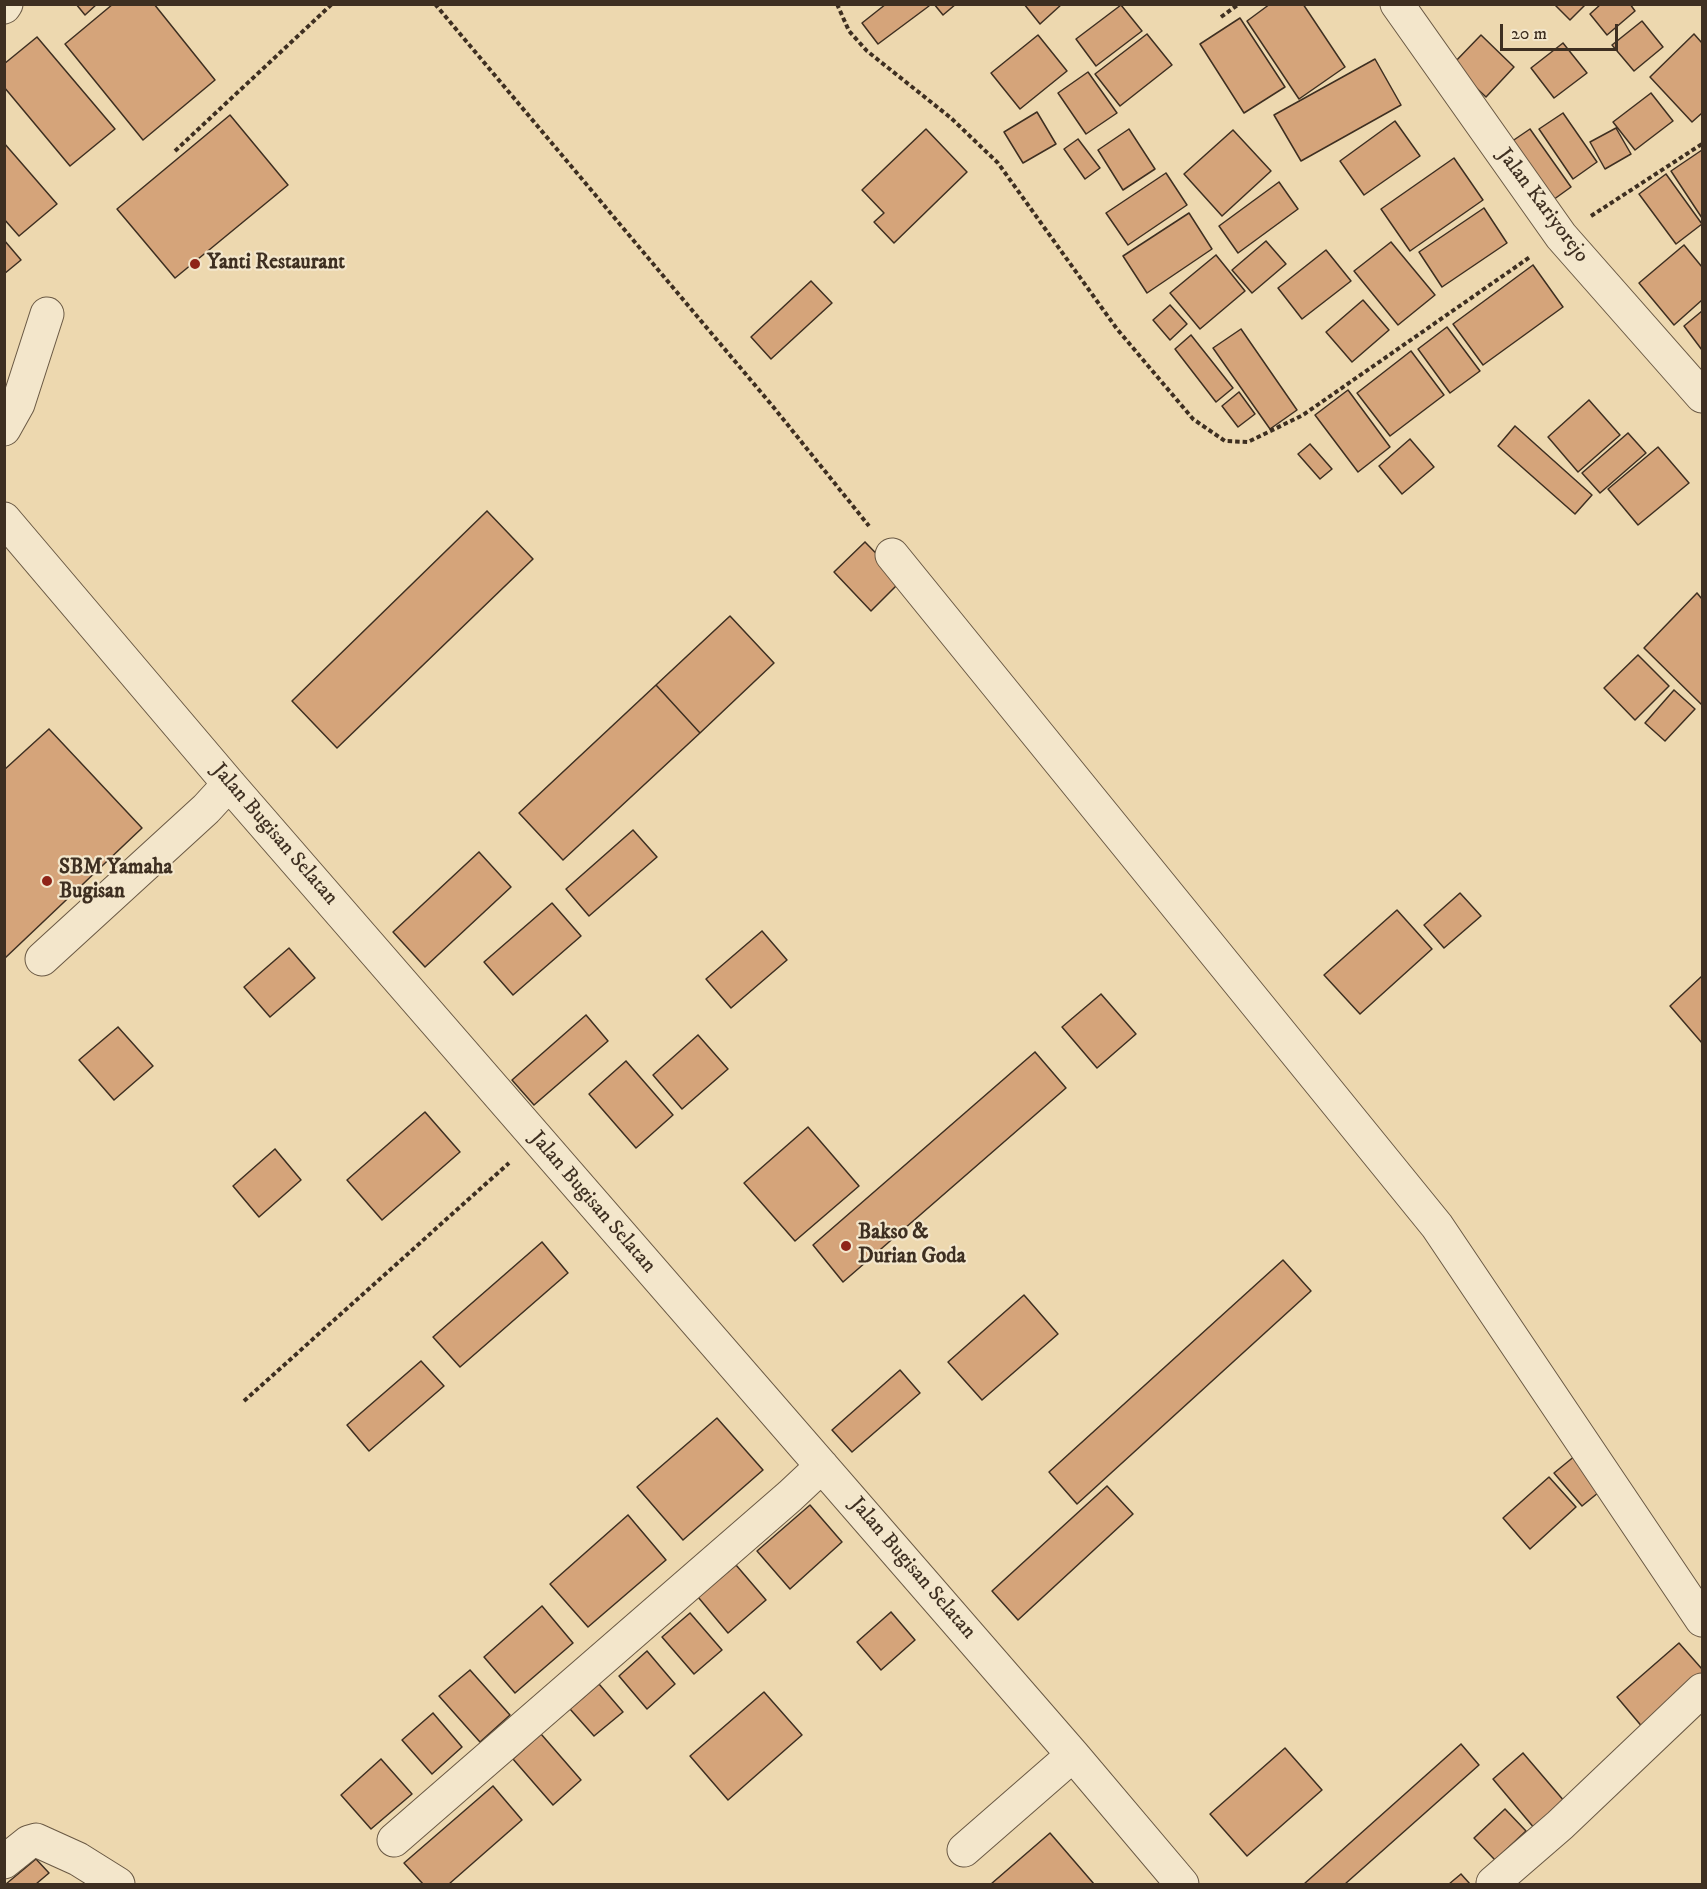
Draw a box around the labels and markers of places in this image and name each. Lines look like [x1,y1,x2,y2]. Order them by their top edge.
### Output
place label: Yanti Restaurant [207,251,345,277]
marker: Yanti Restaurant [188,257,202,271]
place label: SBM Yamaha Bugisan [59,856,172,906]
marker: SBM Yamaha Bugisan [40,874,54,888]
place label: Bakso & Durian Goda [858,1221,966,1271]
marker: Bakso & Durian Goda [839,1239,853,1253]

